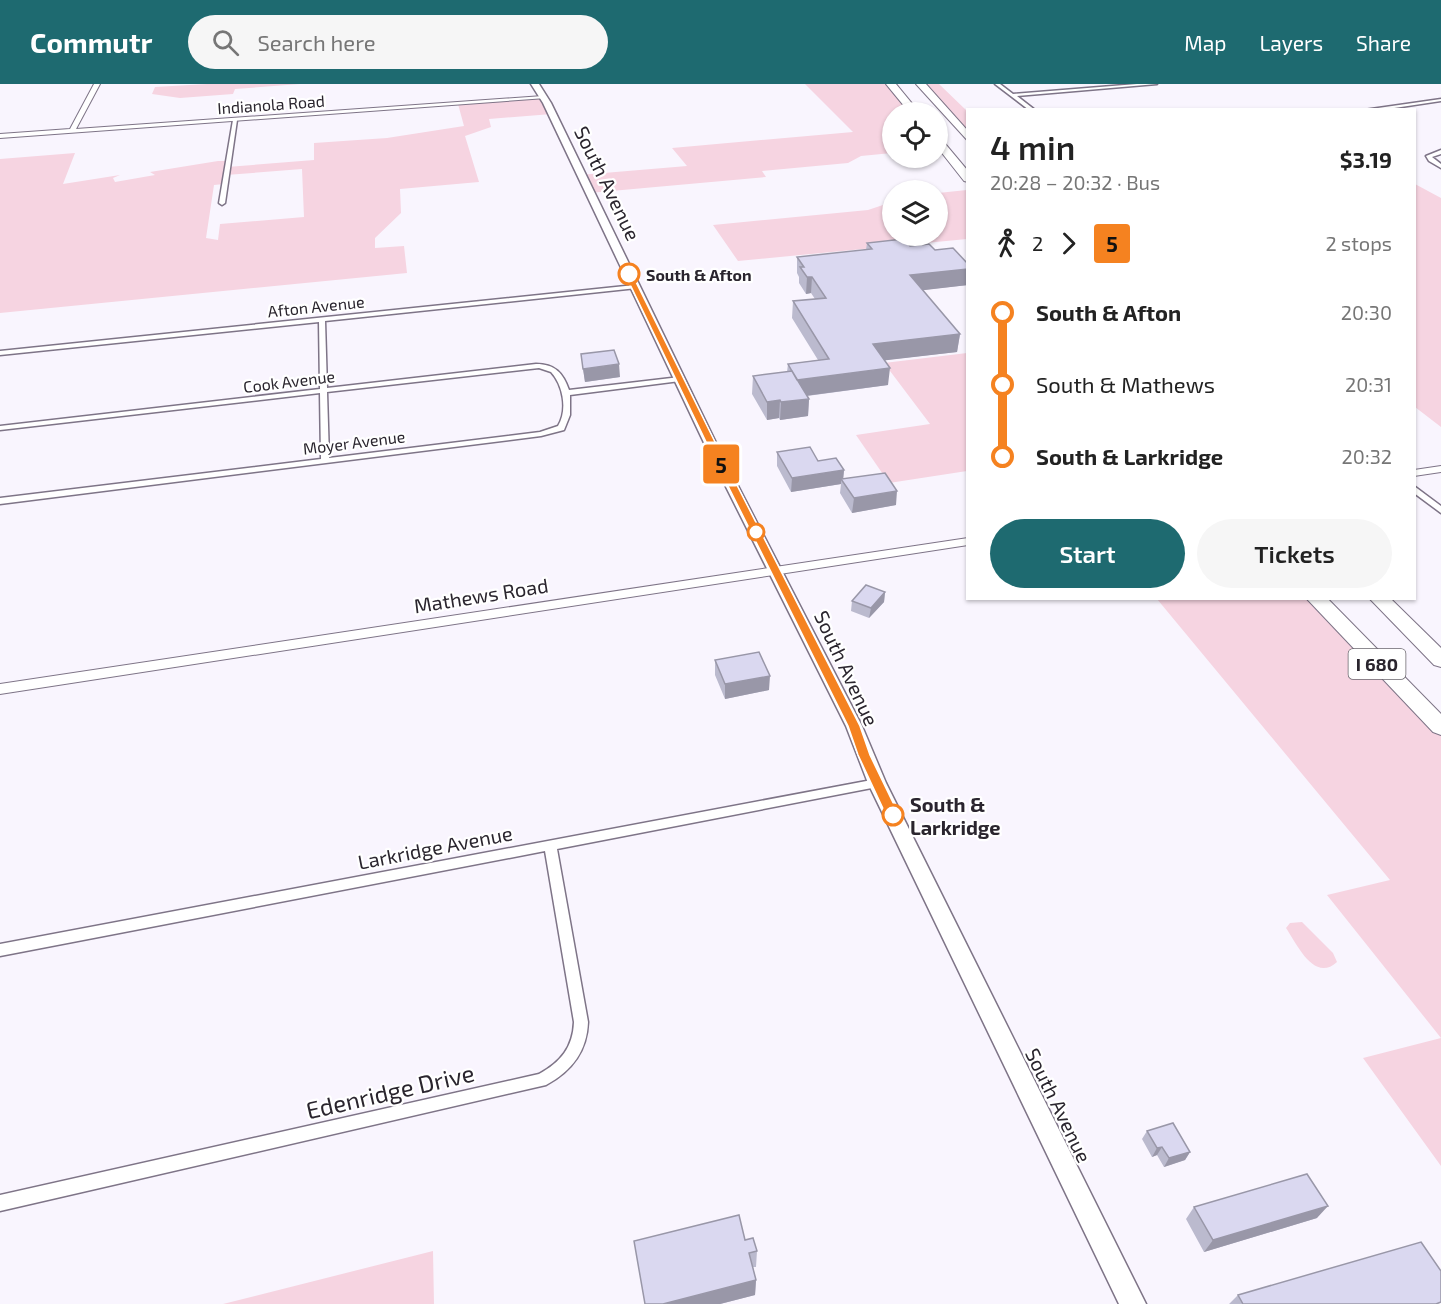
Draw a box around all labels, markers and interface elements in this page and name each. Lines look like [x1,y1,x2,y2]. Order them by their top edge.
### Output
search box [188,15,608,69]
text: Commutr [30,25,152,59]
icon: search [209,26,242,59]
text: Search here [257,29,376,55]
text: Map [1184,30,1226,55]
text: Layers [1259,30,1323,55]
text: Share [1356,30,1411,55]
street label: Indianola Road [217,91,325,117]
map controls [882,102,948,246]
button: locate [882,102,948,168]
street label: South Avenue [570,122,646,244]
text: 4 min [990,127,1075,167]
text: $3.19 [1340,146,1392,172]
text: 20:28 – 20:32 · Bus [990,170,1160,194]
button: layers [882,180,948,246]
icon: walk [990,227,1023,260]
icon: forward [1052,227,1085,260]
text: 2 [1032,231,1043,255]
text: 5 [1106,231,1118,256]
text: 2 stops [1325,231,1392,255]
marker: South & Afton [618,263,640,285]
place label: South & Afton [646,265,752,284]
street label: Afton Avenue [267,291,365,321]
text: South & Afton [1036,299,1181,325]
text: 20:30 [1341,300,1392,324]
street label: Cook Avenue [242,366,336,396]
text: South & Mathews [1036,371,1215,397]
text: 20:31 [1345,372,1392,396]
street label: Moyer Avenue [302,426,406,458]
text: South & Larkridge [1036,443,1223,469]
line badge: 5 [702,444,740,484]
text: 20:32 [1342,444,1392,468]
text: 5 [715,452,727,477]
button: Start [990,519,1185,588]
button: Tickets [1197,519,1392,588]
unlabelled marker [747,523,765,541]
street label: Mathews Road [412,573,550,617]
street label: South Avenue [810,607,884,729]
road number: I 680 [1348,649,1406,679]
place label: South & Larkridge [910,792,1001,839]
marker: South & Larkridge [882,804,904,826]
street label: Larkridge Avenue [356,820,514,874]
street label: South Avenue [1021,1044,1097,1166]
street label: Edenridge Drive [303,1058,477,1124]

